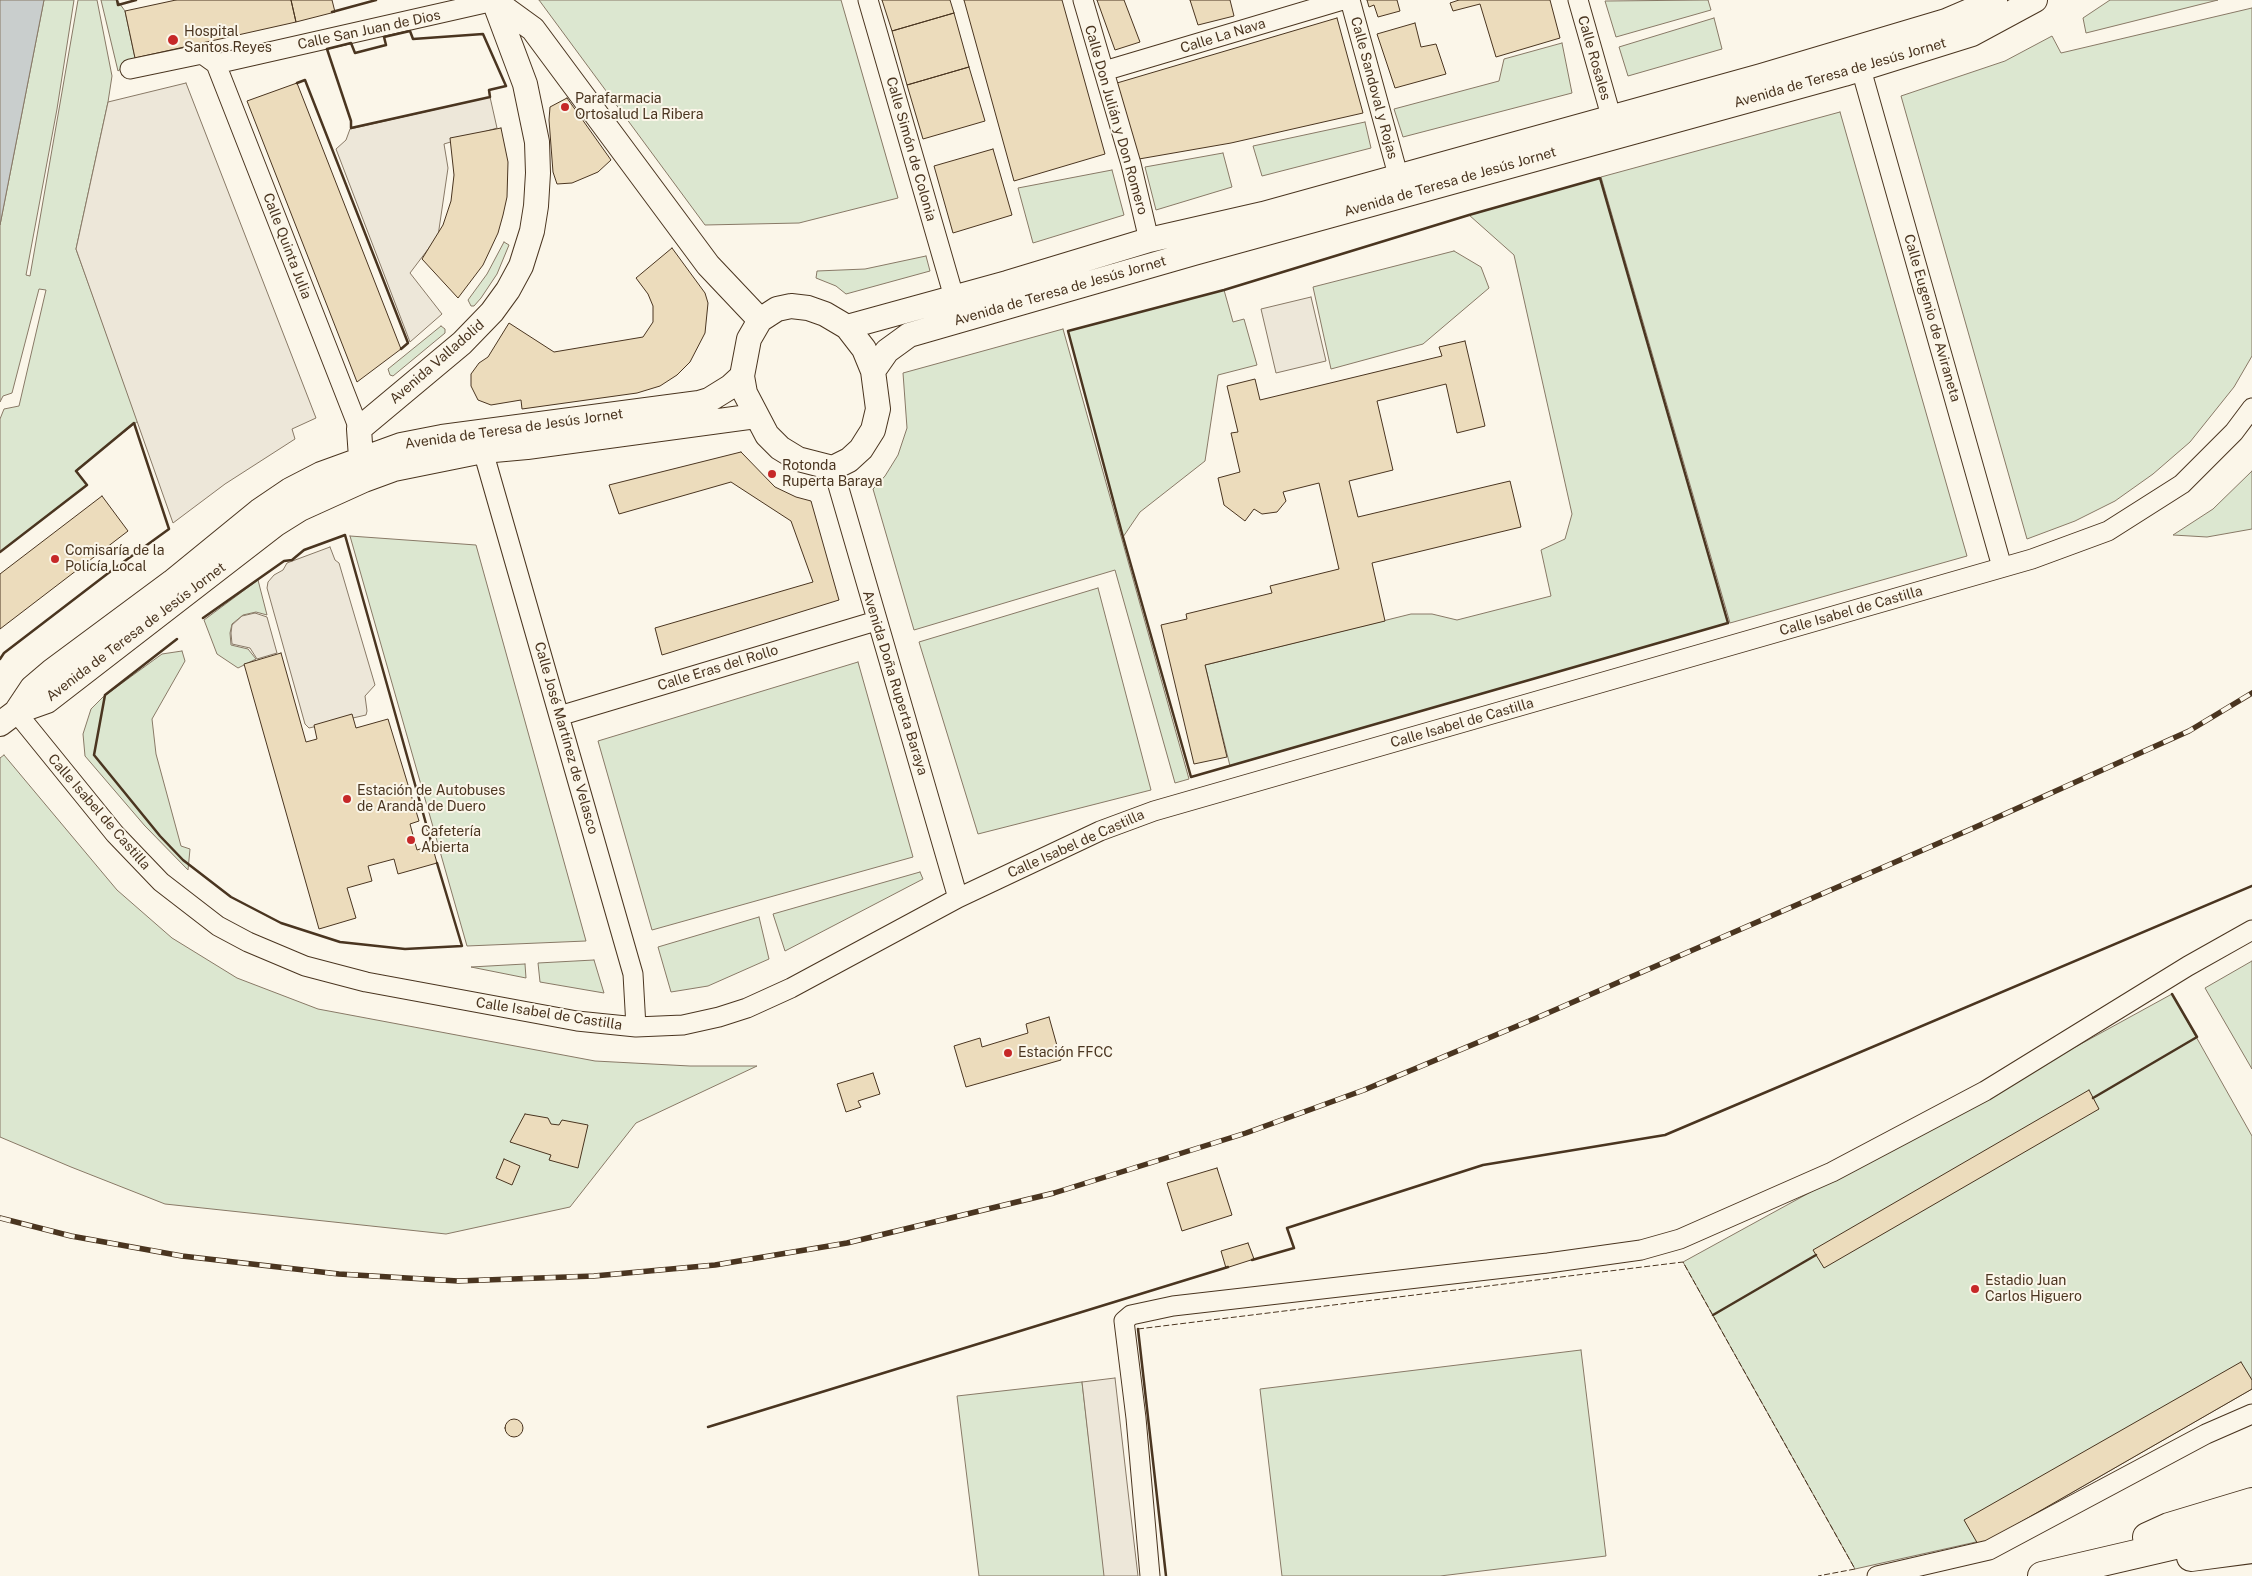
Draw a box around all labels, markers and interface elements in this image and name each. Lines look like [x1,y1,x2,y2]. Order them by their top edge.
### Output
street label: Calle San Juan de Dios [296,7,442,53]
street label: Calle Rosales [1574,14,1614,102]
street label: Calle La Nava [1178,15,1268,57]
street label: Calle Sandoval y Rojas [1347,15,1401,161]
street label: Calle Don Julián y Don Romero [1081,23,1151,217]
place label: Hospital Santos Reyes [184,24,272,56]
marker: Hospital Santos Reyes [166,33,180,47]
street label: Avenida de Teresa de Jesús Jornet [1732,35,1948,111]
street label: Calle Simón de Colonia [882,75,940,223]
place label: Parafarmacia Ortosalud La Ribera [575,91,703,124]
marker: Parafarmacia Ortosalud La Ribera [559,101,571,113]
street label: Avenida de Teresa de Jesús Jornet [1342,144,1558,220]
street label: Calle Quinta Julia [259,191,315,301]
street label: Calle Eugenio de Aviraneta [1900,232,1964,404]
street label: Avenida de Teresa de Jesús Jornet [952,253,1168,329]
street label: Avenida Valladolid [386,316,488,408]
street label: Avenida de Teresa de Jesús Jornet [404,405,624,453]
place label: Rotonda Ruperta Baraya [782,458,883,491]
marker: Rotonda Ruperta Baraya [766,468,778,480]
place label: Comisaría de la Policía Local [65,543,165,576]
marker: Comisaría de la Policía Local [49,553,61,565]
street label: Avenida de Teresa de Jesús Jornet [43,559,229,705]
street label: Calle Isabel de Castilla [1778,583,1924,639]
street label: Avenida Doña Ruperta Baraya [859,589,931,777]
street label: Calle José Martínez de Velasco [530,640,602,836]
street label: Calle Eras del Rollo [656,642,780,694]
street label: Calle Isabel de Castilla [1389,695,1535,751]
street label: Calle Isabel de Castilla [44,751,154,873]
place label: Estación de Autobuses de Aranda de Duero [357,783,505,816]
marker: Estación de Autobuses de Aranda de Duero [341,793,353,805]
street label: Calle Isabel de Castilla [1005,806,1147,882]
place label: Cafetería Abierta [421,824,481,856]
marker: Cafetería Abierta [405,834,417,846]
street label: Calle Isabel de Castilla [475,994,623,1034]
place label: Estación FFCC [1018,1045,1113,1061]
marker: Estación FFCC [1002,1047,1014,1059]
place label: Estadio Juan Carlos Higuero [1985,1273,2082,1305]
marker: Estadio Juan Carlos Higuero [1969,1283,1981,1295]

